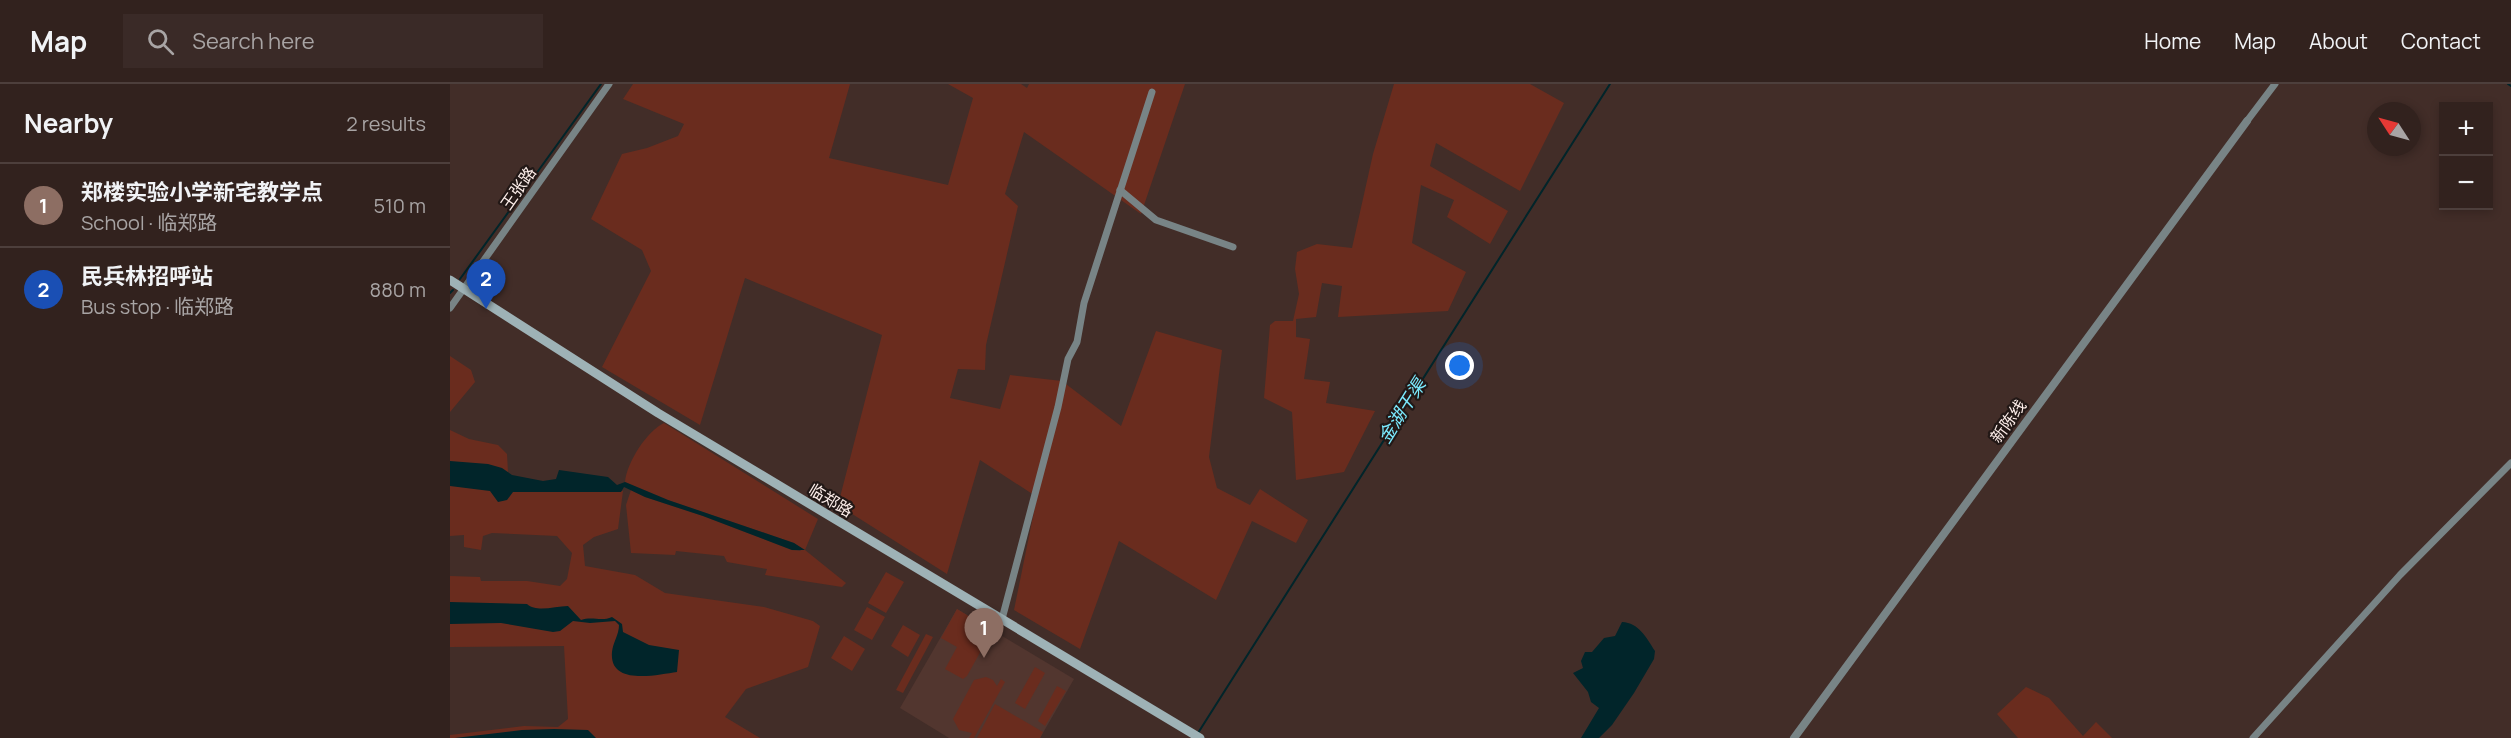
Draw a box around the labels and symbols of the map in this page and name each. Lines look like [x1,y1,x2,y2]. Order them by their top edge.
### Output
north arrow [2367,102,2421,156]
street label: 王张路 [495,162,541,214]
pin: 2 [466,260,506,309]
your location [1445,351,1474,380]
water label: 金湖干渠 [1372,371,1432,447]
street label: 新陈线 [1985,395,2031,447]
street label: 临郑路 [805,478,857,522]
pin: 1 [964,608,1004,658]

